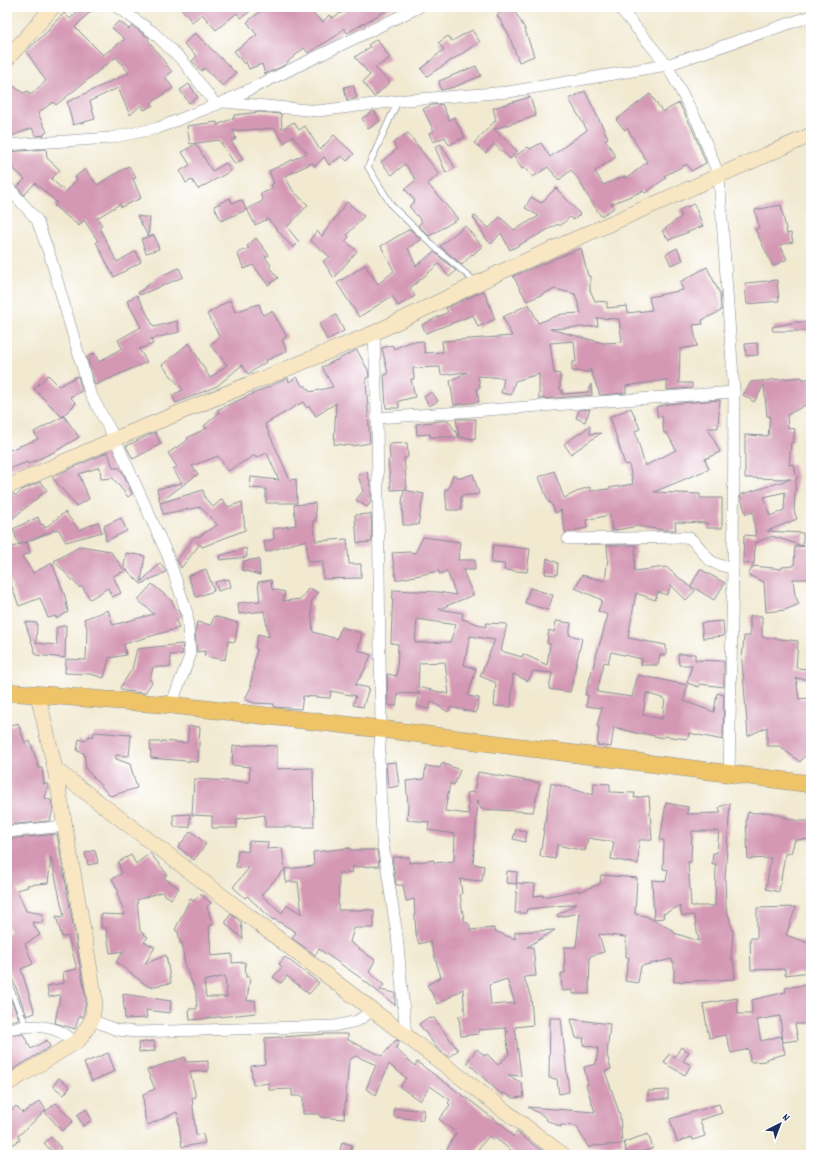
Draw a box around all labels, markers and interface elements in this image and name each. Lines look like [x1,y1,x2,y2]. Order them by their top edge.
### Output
north arrow [760,1104,800,1144]
text: N [778,1110,793,1126]

